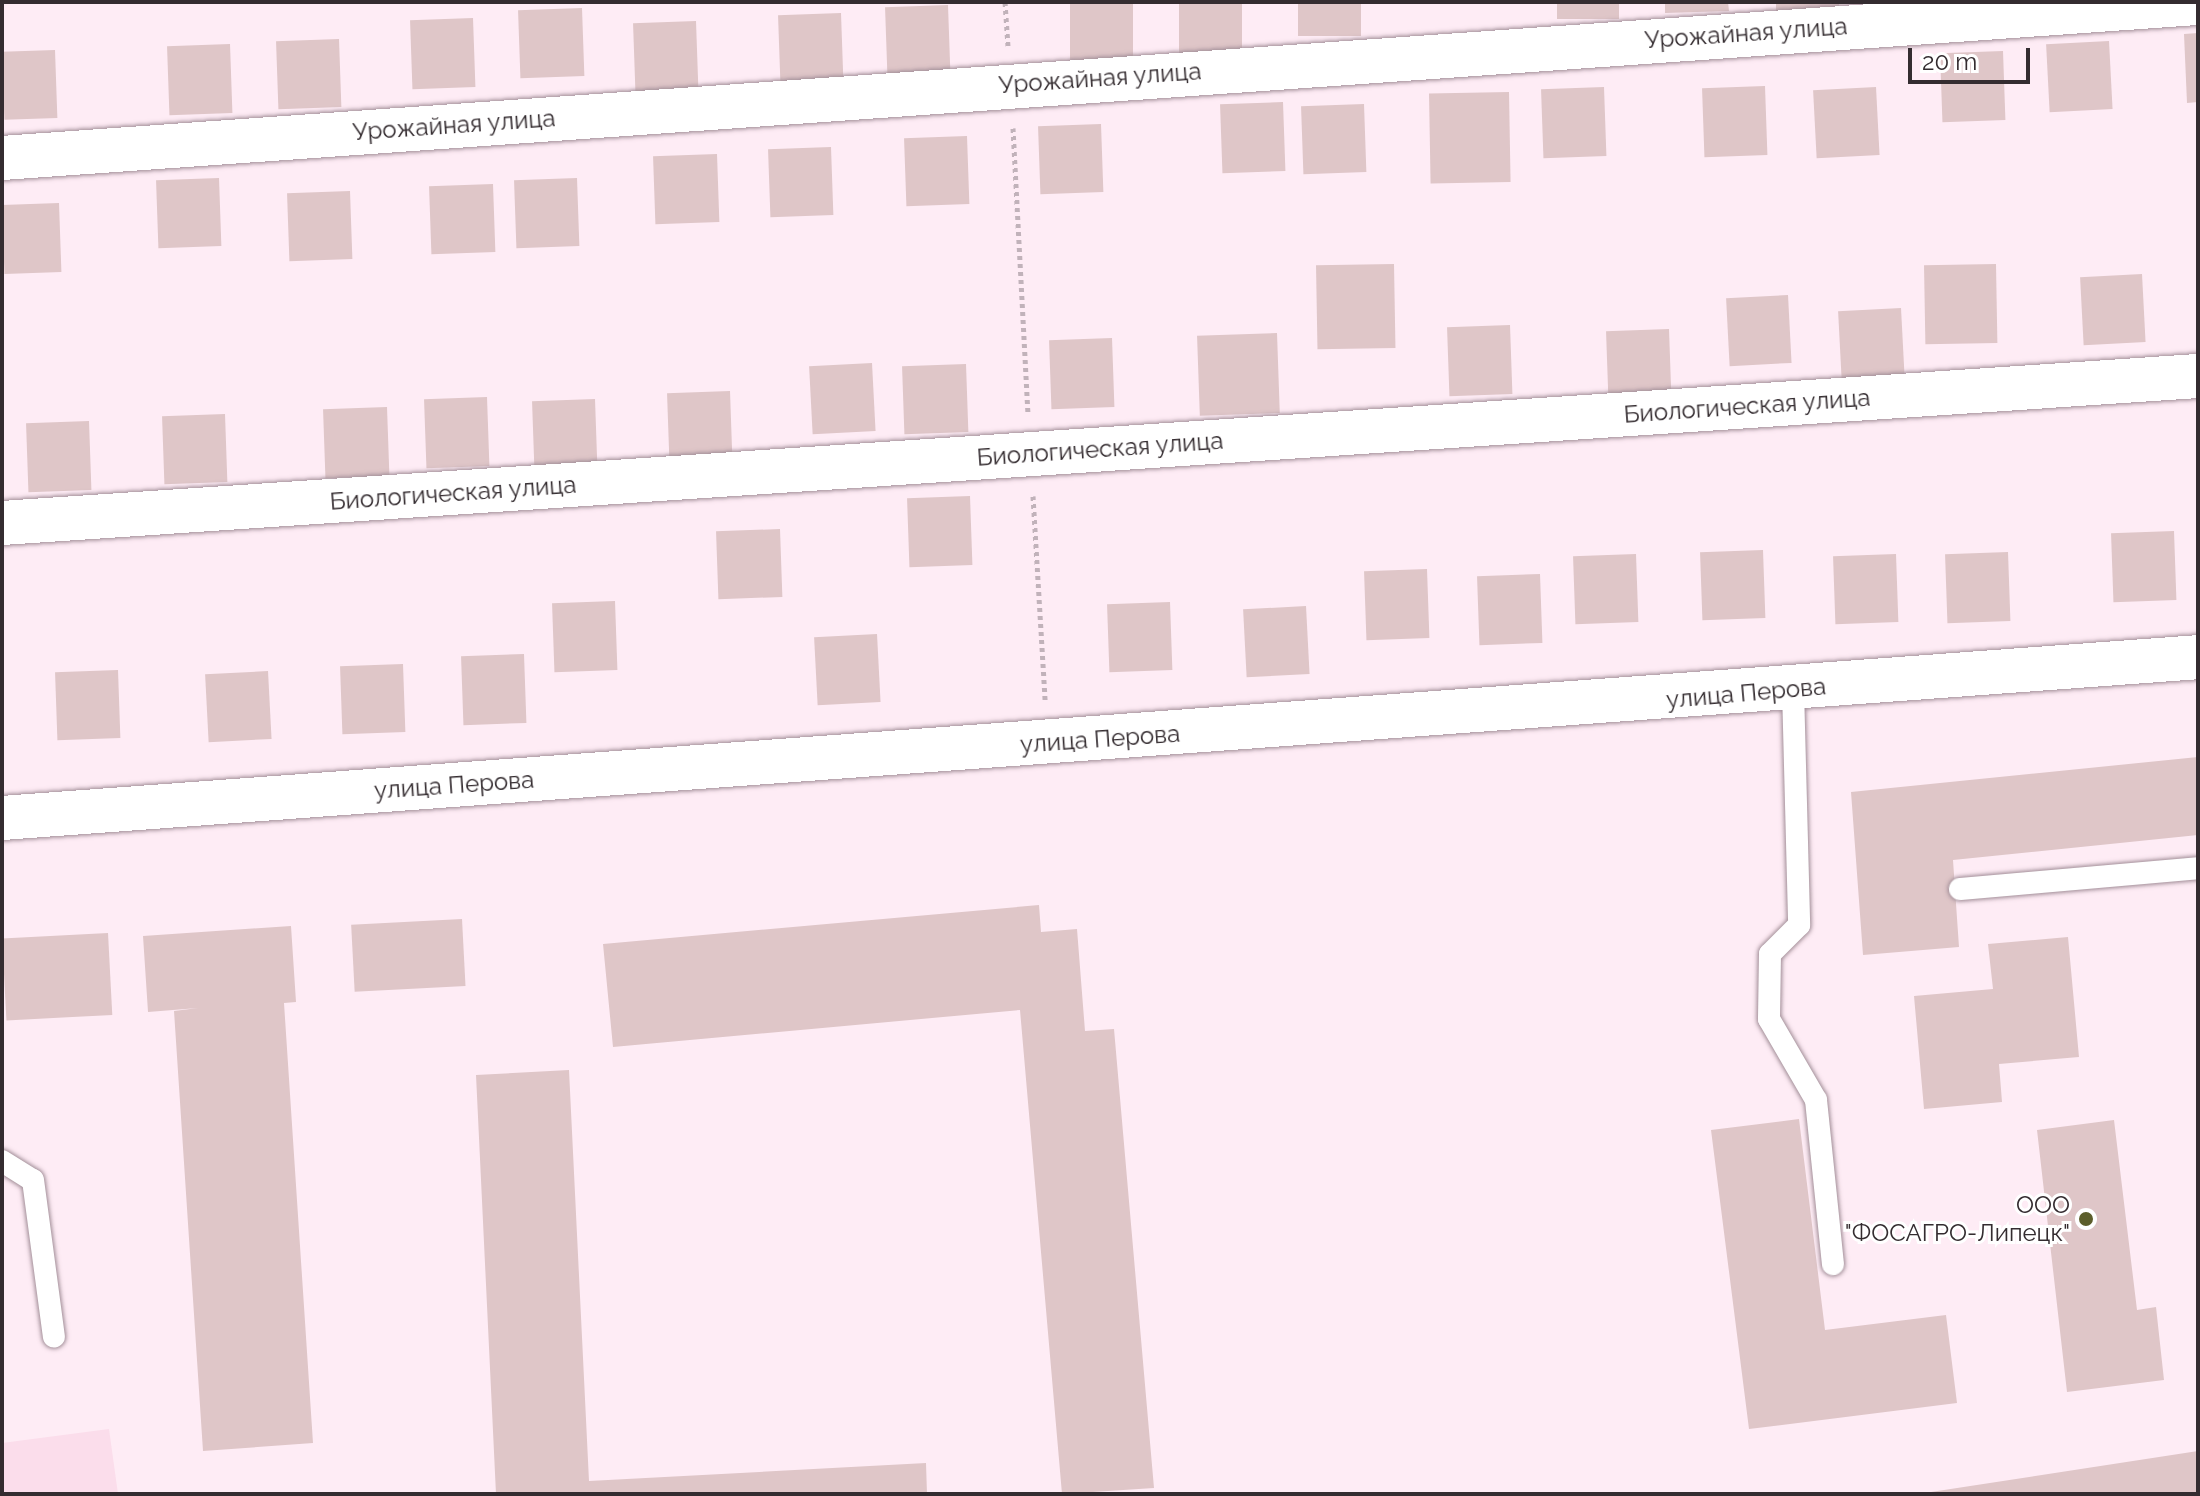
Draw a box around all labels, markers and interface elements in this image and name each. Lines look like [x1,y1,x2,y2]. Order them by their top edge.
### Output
street label: Урожайная улица [1643,12,1849,54]
scale bar [1912,32,2034,82]
text: 20 m [1922,47,1977,76]
street label: Урожайная улица [997,57,1203,99]
street label: Урожайная улица [351,104,557,146]
street label: Биологическая улица [1622,383,1872,429]
street label: Биологическая улица [975,426,1225,472]
street label: Биологическая улица [328,470,578,516]
street label: улица Перова [1665,672,1827,714]
street label: улица Перова [1019,719,1181,759]
street label: улица Перова [373,765,535,805]
place label: ООО "ФОСАГРО-Липецк" [1845,1191,2070,1247]
marker: ООО "ФОСАГРО-Липецк" [2077,1210,2095,1228]

